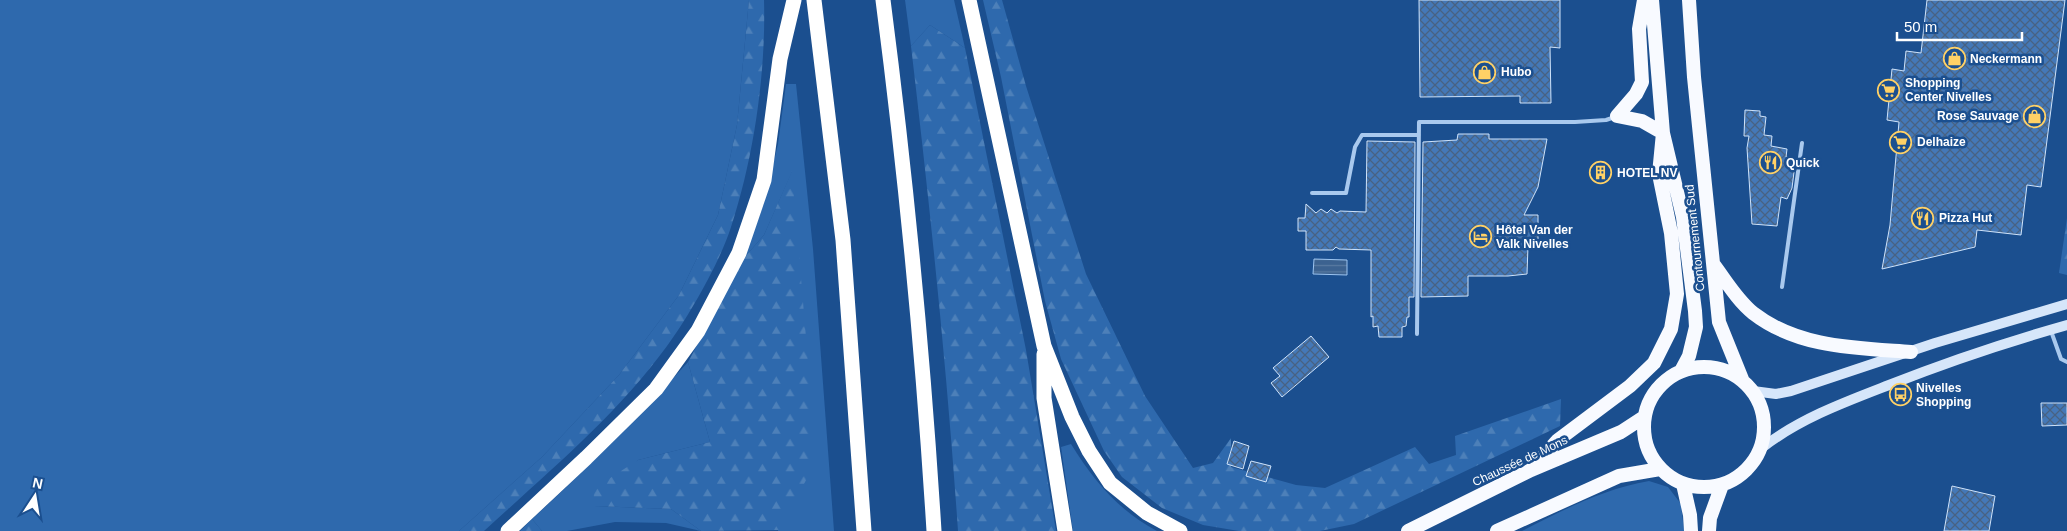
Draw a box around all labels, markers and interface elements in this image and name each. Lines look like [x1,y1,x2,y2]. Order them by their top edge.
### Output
scale bar [1897,10,2022,42]
text: 50 m [1904,18,1937,35]
shop icon: Neckermann [1942,47,1966,71]
place label: Neckermann [1970,52,2042,66]
shop icon: Hubo [1473,60,1497,84]
place label: Hubo [1501,65,1532,79]
place label: Shopping Center Nivelles [1905,76,1992,104]
supermarket icon: Shopping Center Nivelles [1877,78,1901,102]
shop icon: Rose Sauvage [2023,104,2047,128]
place label: Rose Sauvage [1937,109,2019,123]
supermarket icon: Delhaize [1889,130,1913,154]
place label: Delhaize [1917,135,1966,149]
restaurant icon: Quick [1758,151,1782,175]
place label: Quick [1786,156,1820,170]
building icon: HOTEL NV [1589,161,1613,185]
place label: HOTEL NV [1617,166,1677,180]
street label: Contournement Sud [1682,184,1708,292]
restaurant icon: Pizza Hut [1911,206,1935,230]
place label: Pizza Hut [1939,211,1992,225]
place label: Hôtel Van der Valk Nivelles [1496,223,1573,251]
hotel icon: Hôtel Van der Valk Nivelles [1468,225,1492,249]
place label: Nivelles Shopping [1916,381,1971,409]
bus stop icon: Nivelles Shopping [1888,383,1912,407]
street label: Chaussée de Mons [1470,433,1570,489]
north arrow [10,471,60,521]
text: N [31,474,44,492]

